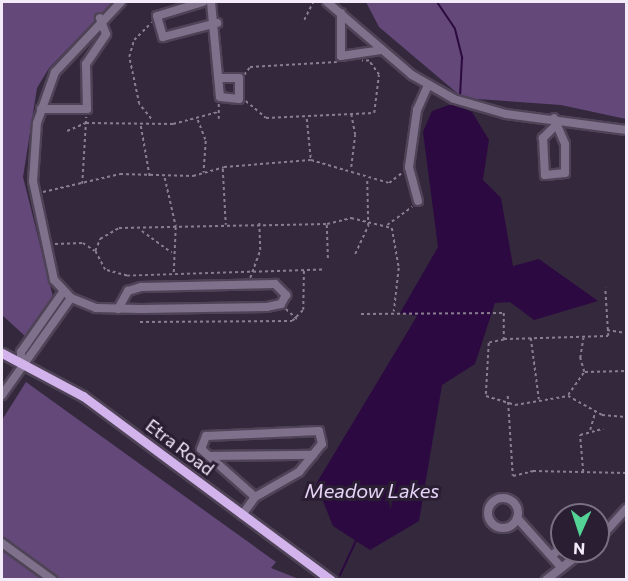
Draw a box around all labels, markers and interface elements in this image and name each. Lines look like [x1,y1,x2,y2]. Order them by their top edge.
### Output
street label: Etra Road [142,414,218,480]
water label: Meadow Lakes [305,478,439,502]
north arrow [550,503,610,563]
text: N [573,540,586,559]

